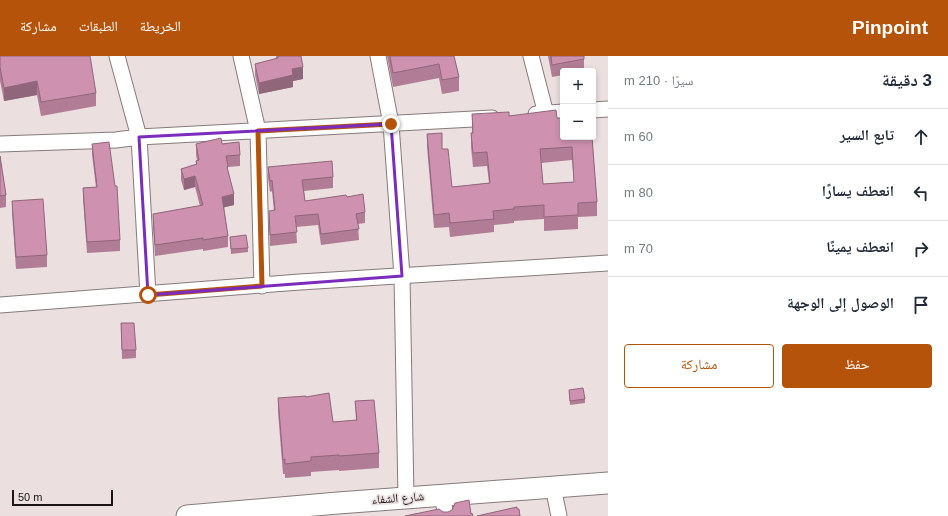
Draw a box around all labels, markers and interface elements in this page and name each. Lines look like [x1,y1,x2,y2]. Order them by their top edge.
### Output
text: Pinpoint [852,17,928,38]
text: مشاركة [20,18,57,34]
text: الطبقات [79,18,118,34]
text: الخريطة [140,18,181,34]
map controls [560,68,596,140]
button: + [560,68,596,104]
text: 3 دقيقة [882,71,932,90]
text: سيرًا · 210 m [624,73,693,88]
button: − [560,104,596,140]
route end [382,115,400,133]
text: تابع السير [840,126,894,143]
icon: ahead [910,126,932,148]
text: 60 m [624,129,653,144]
text: انعطف يسارًا [822,182,894,199]
icon: left [910,182,932,204]
text: 80 m [624,185,653,200]
text: انعطف يمينًا [826,238,894,255]
icon: right [910,238,932,260]
text: 70 m [624,241,653,256]
route start [139,286,157,304]
text: الوصول إلى الوجهة [787,294,894,311]
icon: arrive [910,294,932,316]
button: مشاركة [624,344,774,388]
button: حفظ [782,344,932,388]
scale bar [12,488,113,507]
street label: شارع الشفاء [371,489,425,508]
text: 50 m [18,491,42,503]

